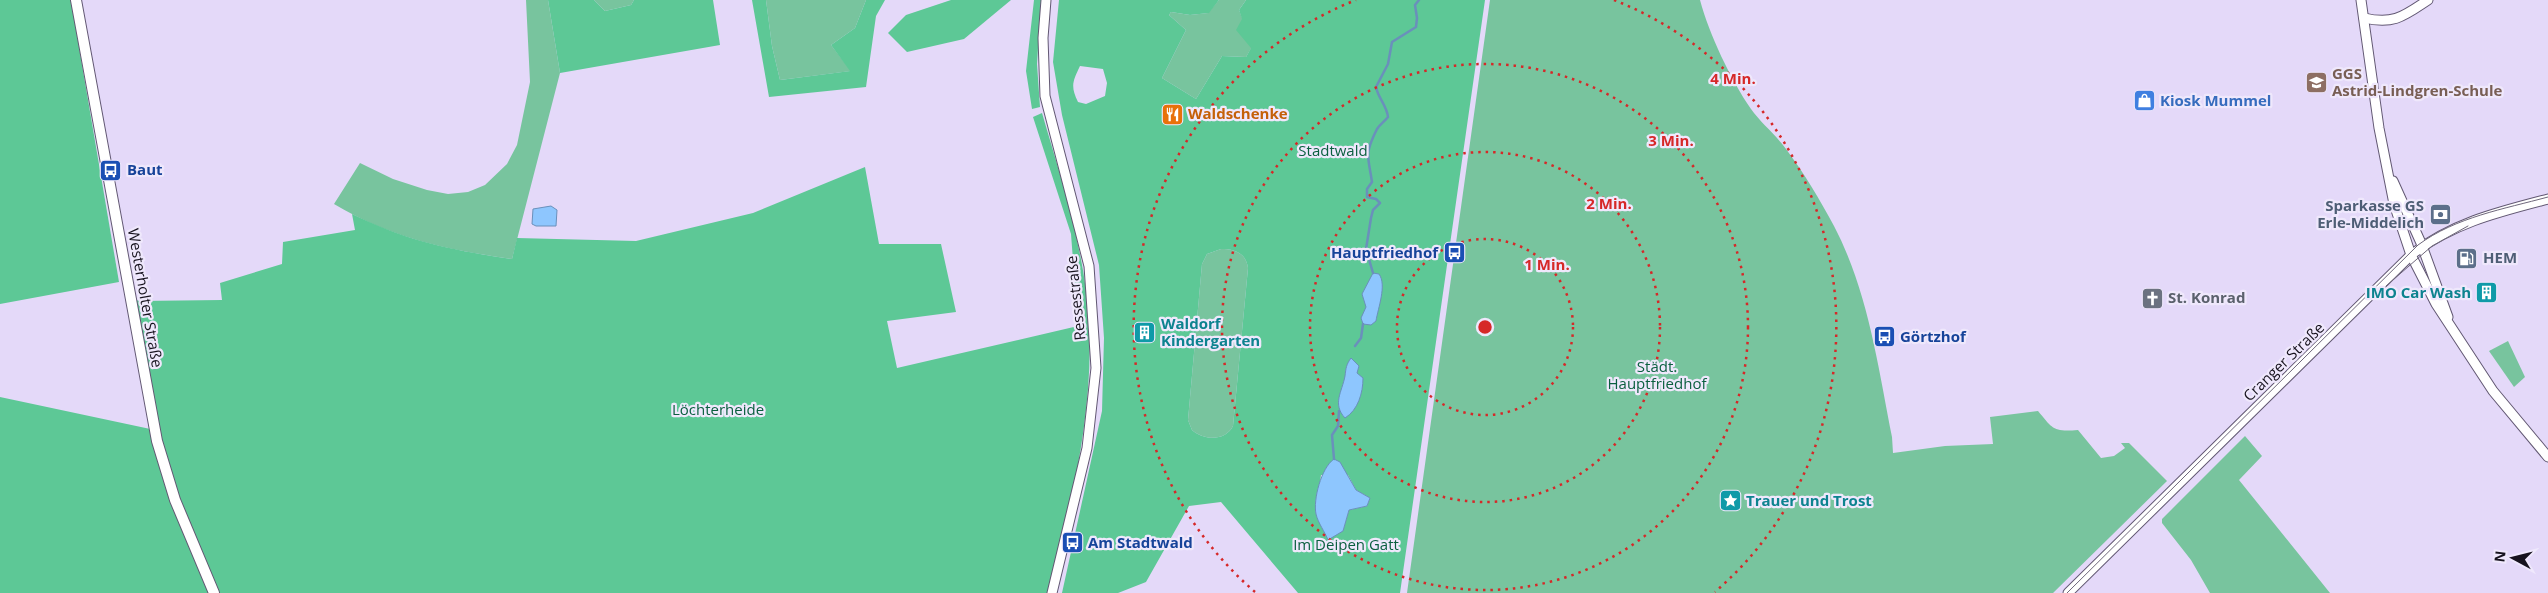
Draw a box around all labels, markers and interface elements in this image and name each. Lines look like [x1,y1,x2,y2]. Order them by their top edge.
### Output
place label: GGS Astrid-Lindgren-Schule [2332,63,2503,100]
text: 4 Min. [1710,68,1756,88]
school or university icon: GGS Astrid-Lindgren-Schule [2304,71,2328,95]
shop icon: Kiosk Mummel [2132,89,2156,113]
place label: Kiosk Mummel [2160,90,2271,110]
restaurant icon: Waldschenke [1160,102,1184,126]
place label: Waldschenke [1188,103,1288,123]
text: 3 Min. [1648,130,1694,150]
park label: Stadtwald [1298,140,1368,160]
bus stop icon: Baut [99,158,123,182]
place label: Baut [127,159,163,179]
text: 2 Min. [1586,193,1632,213]
place label: Sparkasse GS Erle-Middelich [2317,195,2424,232]
bank icon: Sparkasse GS Erle-Middelich [2428,203,2452,227]
street label: Westerholter Straße [124,227,168,369]
bus stop icon: Hauptfriedhof [1442,241,1466,265]
place label: Hauptfriedhof [1331,242,1439,262]
fuel station icon: HEM [2455,246,2479,270]
place label: HEM [2483,247,2517,267]
text: 1 Min. [1524,254,1570,274]
street label: Ressestraße [1061,255,1089,341]
building icon: IMO Car Wash [2475,281,2499,305]
place label: IMO Car Wash [2366,282,2471,302]
church icon: St. Konrad [2140,286,2164,310]
place label: St. Konrad [2168,287,2245,307]
place label: Waldorf Kindergarten [1161,313,1260,350]
street label: Cranger Straße [2238,317,2328,405]
centre of rings [1476,318,1494,336]
building icon: Waldorf Kindergarten [1133,321,1157,345]
bus stop icon: Görtzhof [1872,325,1896,349]
place label: Görtzhof [1900,326,1967,346]
park label: Städt. Hauptfriedhof [1608,356,1707,393]
park label: Löchterheide [672,399,764,419]
place icon: Trauer und Trost [1718,489,1742,513]
place label: Trauer und Trost [1746,490,1872,510]
bus stop icon: Am Stadtwald [1060,531,1084,555]
place label: Am Stadtwald [1088,532,1193,552]
north arrow [2488,533,2538,583]
park label: Im Deipen Gatt [1293,534,1399,554]
text: N [2489,550,2510,563]

